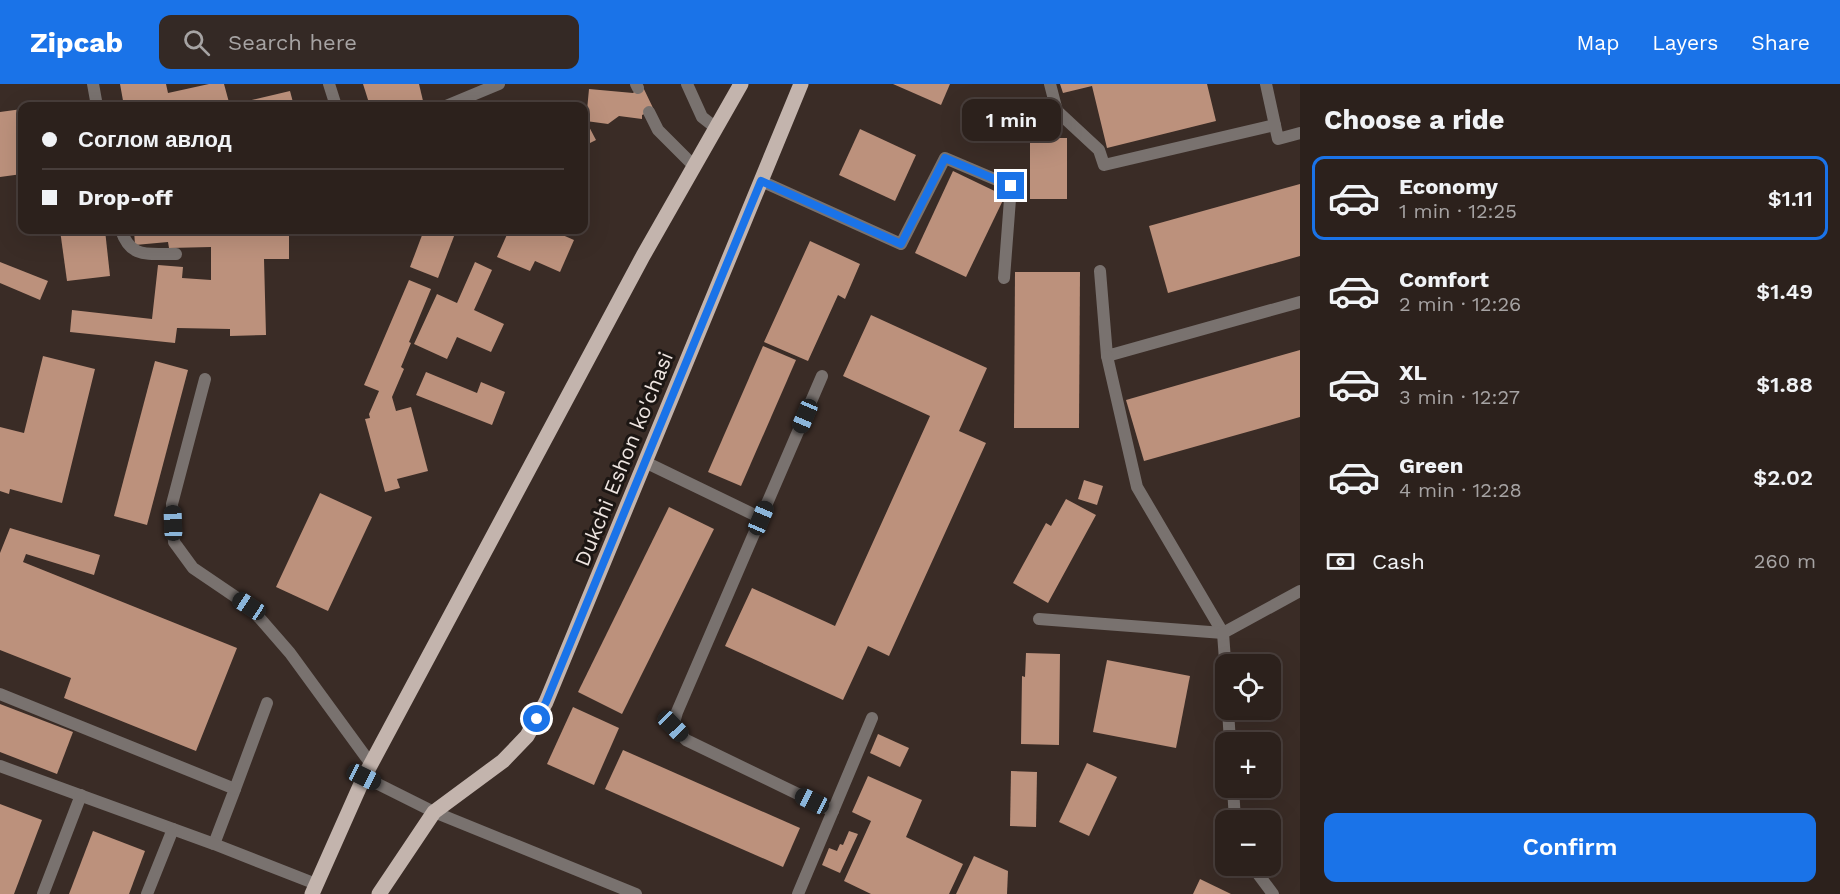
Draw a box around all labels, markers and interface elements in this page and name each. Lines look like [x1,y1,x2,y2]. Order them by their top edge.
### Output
search box [159,15,579,69]
text: Zipcab [30,26,123,59]
icon: search [180,26,213,59]
text: Search here [228,30,357,55]
text: Map [1576,30,1619,55]
text: Layers [1652,30,1718,55]
text: Share [1751,30,1810,55]
callout: 1 min [962,99,1060,141]
text: Choose a ride [1324,104,1504,136]
text: 1 min [986,108,1037,132]
text: Соглом авлод [78,127,232,152]
icon: car [1327,171,1381,225]
route end [997,172,1024,199]
text: Economy [1399,174,1498,199]
text: Drop-off [78,185,173,210]
text: $1.11 [1768,186,1813,211]
text: 1 min · 12:25 [1399,199,1517,223]
icon: car [1327,264,1381,318]
text: Comfort [1399,267,1489,292]
text: $1.49 [1756,279,1813,304]
text: 2 min · 12:26 [1399,292,1521,316]
street label: Dukchi Eshon ko'chasi [569,348,678,570]
icon: car [1327,357,1381,411]
text: XL [1399,360,1427,385]
text: $1.88 [1756,372,1813,397]
text: 3 min · 12:27 [1399,385,1520,409]
car [790,396,820,436]
icon: car [1327,450,1381,504]
text: Green [1399,453,1463,478]
text: $2.02 [1753,465,1813,490]
text: 4 min · 12:28 [1399,478,1522,502]
car [746,498,776,538]
car [163,505,183,541]
icon: cash [1324,545,1357,578]
text: Cash [1372,549,1425,574]
text: 260 m [1754,549,1816,573]
car [229,589,269,623]
map controls [1215,654,1281,876]
button: locate [1215,654,1281,720]
route start [523,705,550,732]
car [654,707,692,745]
button: + [1215,732,1281,798]
car [344,761,384,793]
car [792,785,832,817]
button: − [1215,810,1281,876]
button: Confirm [1324,813,1816,882]

